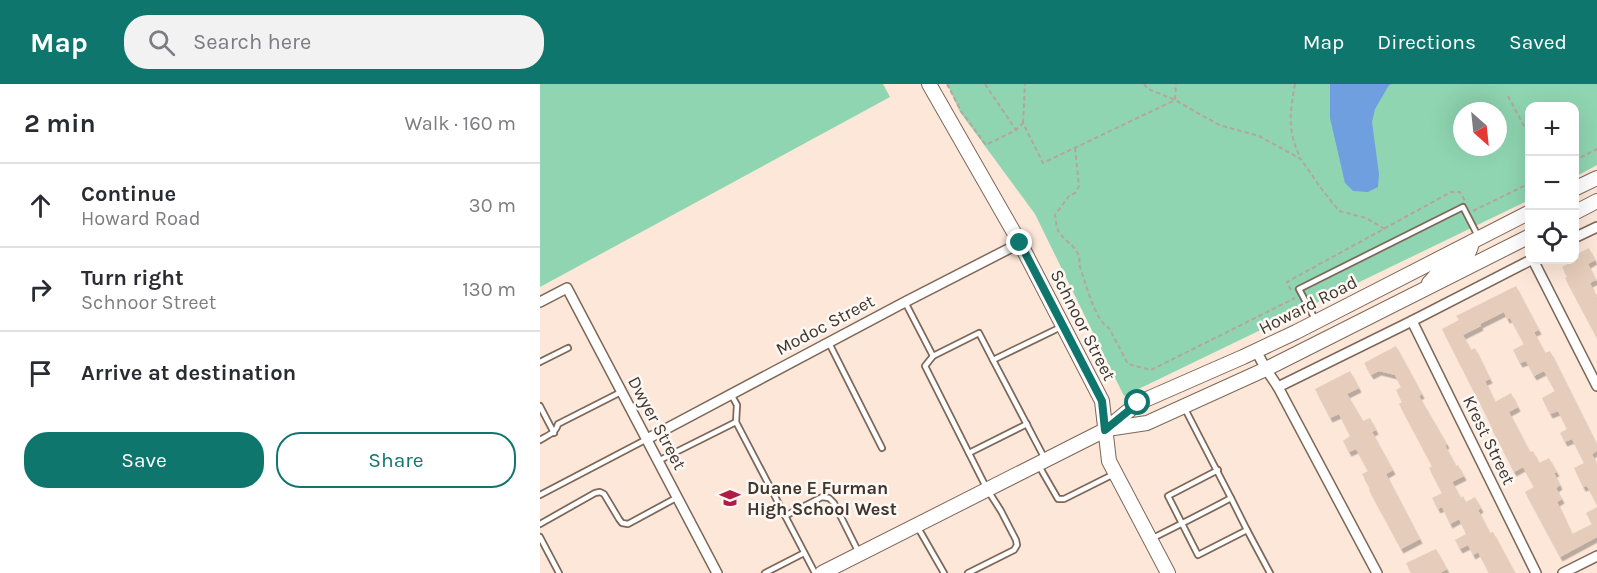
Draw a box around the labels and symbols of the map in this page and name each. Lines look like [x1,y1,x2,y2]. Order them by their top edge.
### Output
north arrow [1453,102,1507,156]
route end [1006,229,1032,255]
street label: Schnoor Street [1046,266,1121,384]
street label: Howard Road [1255,271,1361,339]
street label: Modoc Street [772,290,878,360]
street label: Dwyer Street [623,372,691,474]
route start [1124,389,1150,415]
street label: Krest Street [1458,392,1520,488]
place label: Duane E Furman High School West [747,477,897,520]
school or university icon: Duane E Furman High School West [718,486,742,510]

